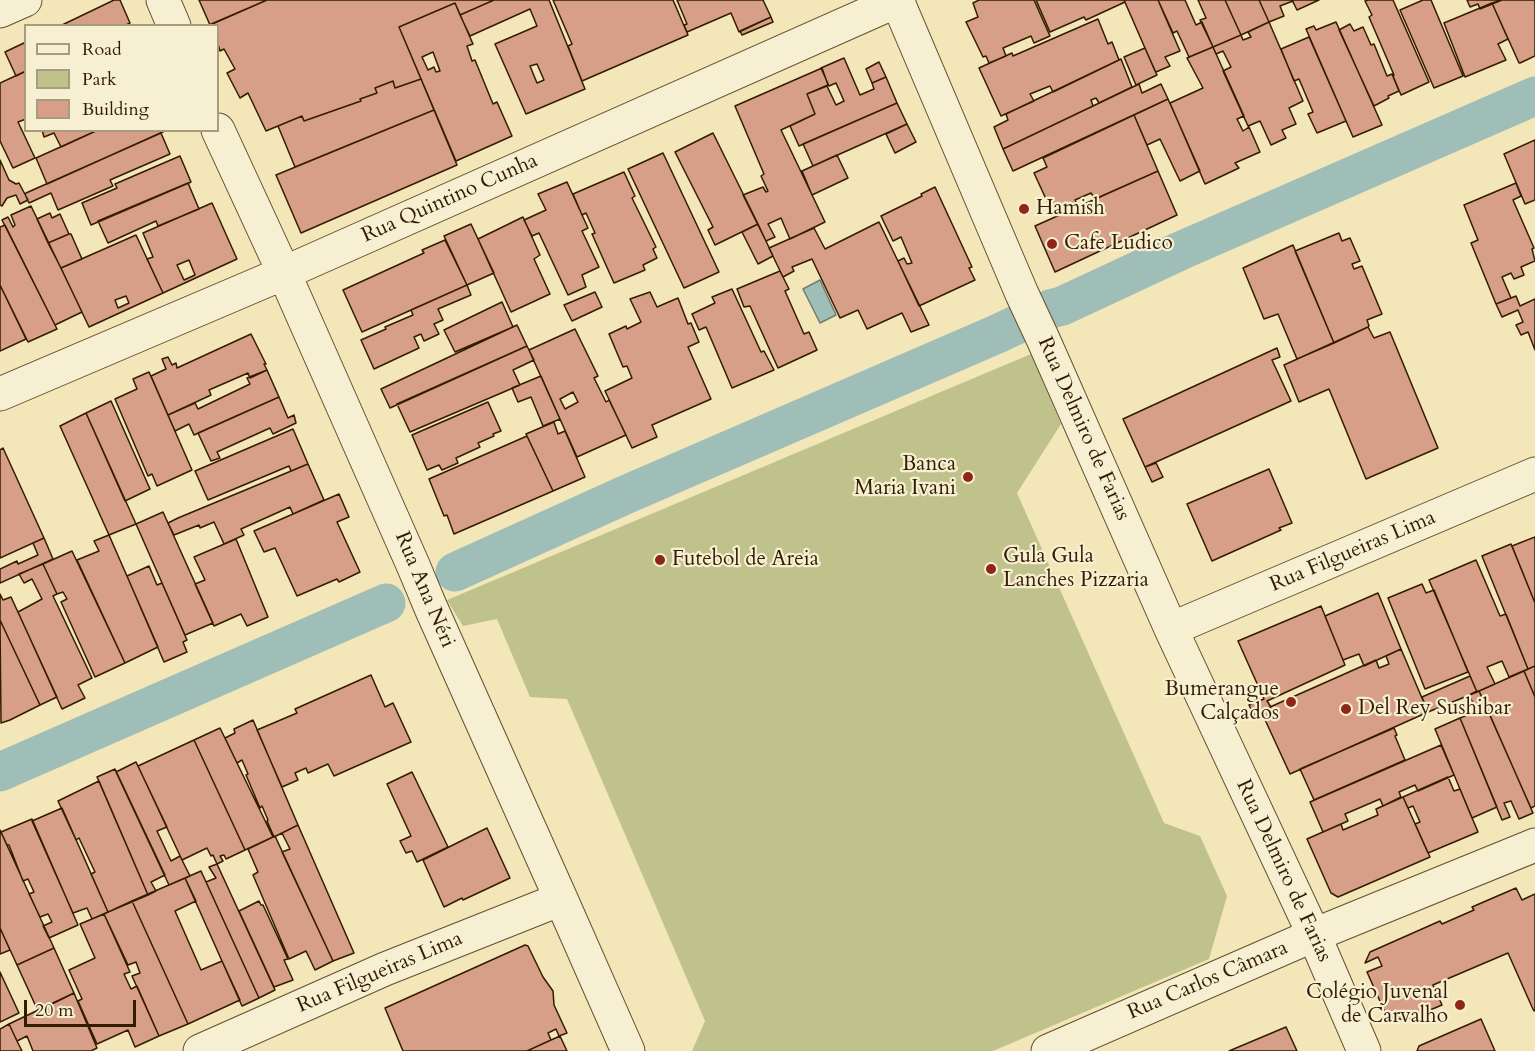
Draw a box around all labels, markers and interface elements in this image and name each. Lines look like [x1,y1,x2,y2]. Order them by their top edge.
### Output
legend [24,24,219,132]
text: Road [82,37,122,62]
text: Park [82,67,117,92]
text: Building [82,97,149,122]
street label: Rua Quintino Cunha [358,149,542,249]
place label: Hamish [1036,196,1105,222]
marker: Hamish [1017,202,1031,216]
place label: Cafe Ludico [1064,231,1173,257]
marker: Cafe Ludico [1045,237,1059,251]
street label: Rua Delmiro de Farias [1031,333,1135,525]
place label: Banca Maria Ivani [854,452,956,502]
marker: Banca Maria Ivani [961,470,975,484]
street label: Rua Filgueiras Lima [1266,506,1440,598]
street label: Rua Ana Néri [388,528,460,652]
place label: Gula Gula Lanches Pizzaria [1003,544,1149,594]
place label: Futebol de Areia [672,547,819,573]
marker: Futebol de Areia [653,553,667,567]
marker: Gula Gula Lanches Pizzaria [984,562,998,576]
place label: Bumerangue Calçados [1164,677,1279,727]
marker: Bumerangue Calçados [1284,695,1298,709]
place label: Del Rey Sushibar [1358,696,1511,722]
marker: Del Rey Sushibar [1339,702,1353,716]
street label: Rua Delmiro de Farias [1230,776,1336,966]
street label: Rua Filgueiras Lima [293,927,467,1019]
street label: Rua Carlos Câmara [1124,936,1292,1026]
place label: Colégio Juvenal de Carvalho [1306,980,1448,1030]
scale bar [27,988,140,1026]
text: 20 m [35,998,74,1023]
marker: Colégio Juvenal de Carvalho [1453,998,1467,1012]

